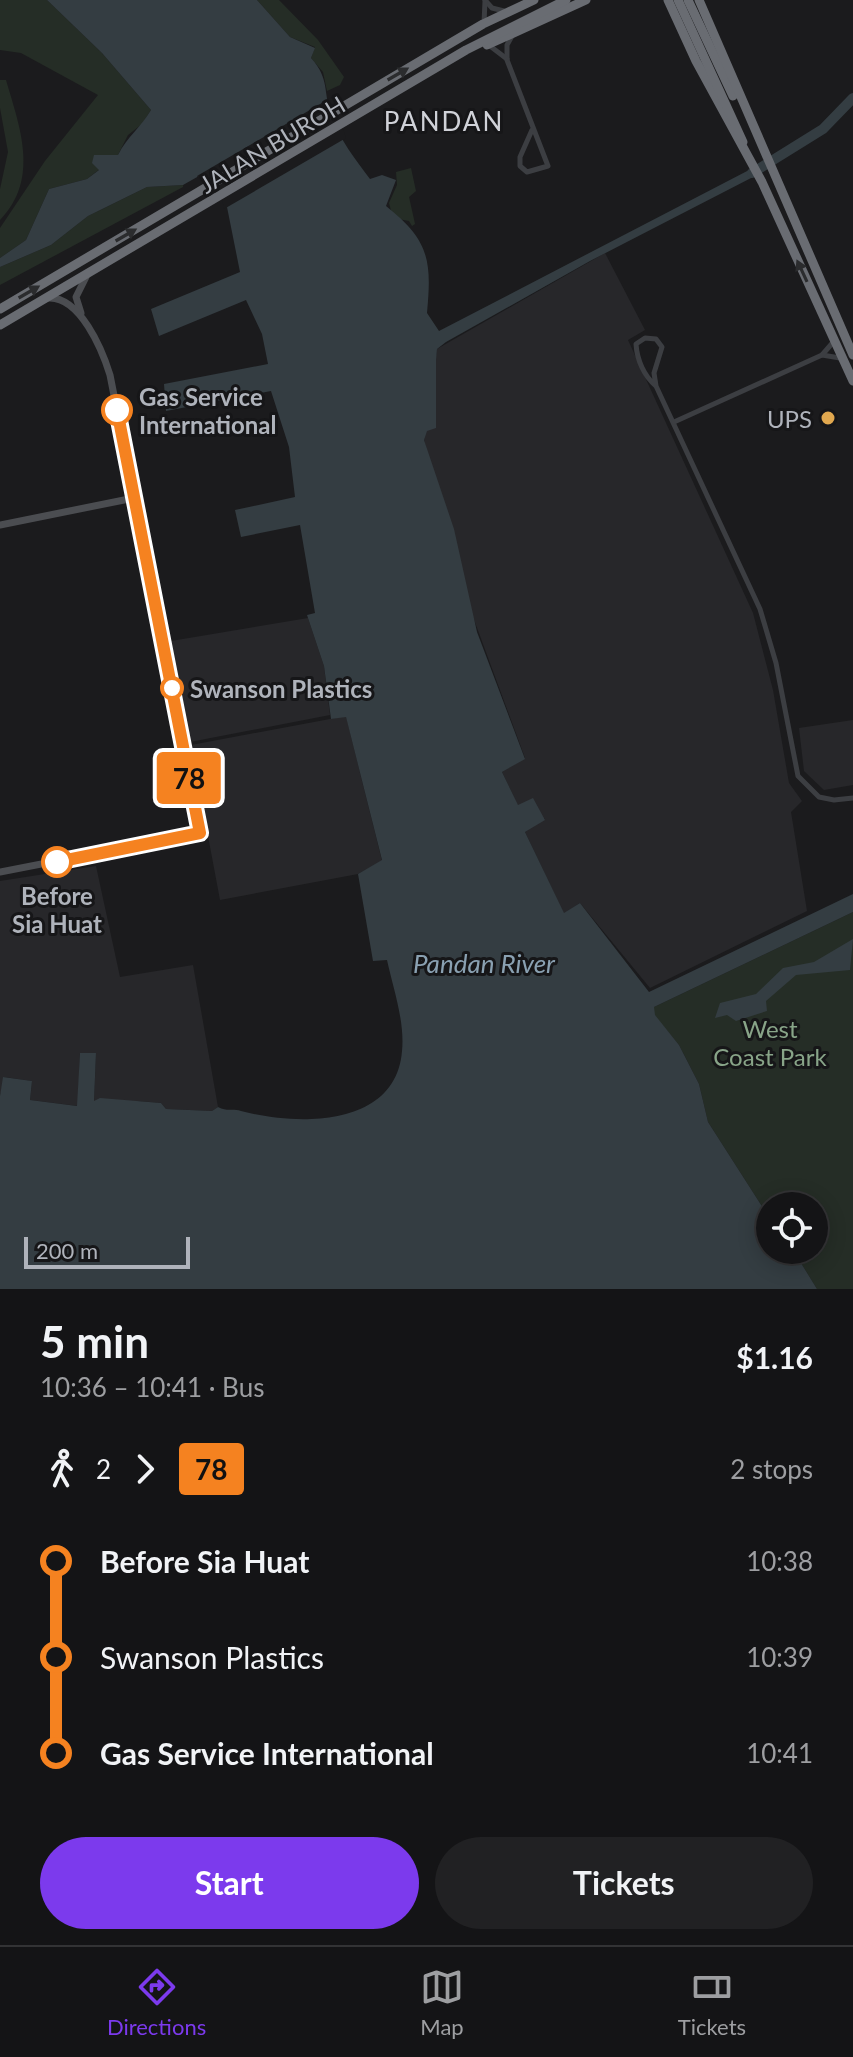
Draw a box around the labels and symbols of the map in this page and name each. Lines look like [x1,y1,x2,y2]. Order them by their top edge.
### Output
one-way arrow [387,67,410,81]
street label: JALAN BUROH [194,89,350,199]
district label: PANDAN [384,105,504,137]
one-way arrow [114,228,137,242]
one-way arrow [796,259,809,282]
one-way arrow [18,285,40,299]
place label: Gas Service International [139,382,276,439]
marker: Gas Service International [102,395,132,425]
place label: UPS [767,404,812,433]
marker: UPS [819,409,837,427]
place label: Swanson Plastics [190,674,372,703]
marker: Swanson Plastics [161,677,183,699]
line badge: 78 [153,752,225,804]
marker: Before Sia Huat [42,847,72,877]
place label: Before Sia Huat [12,881,102,938]
water label: Pandan River [413,947,556,979]
park label: West Coast Park [713,1014,827,1071]
scale bar [24,1233,190,1269]

